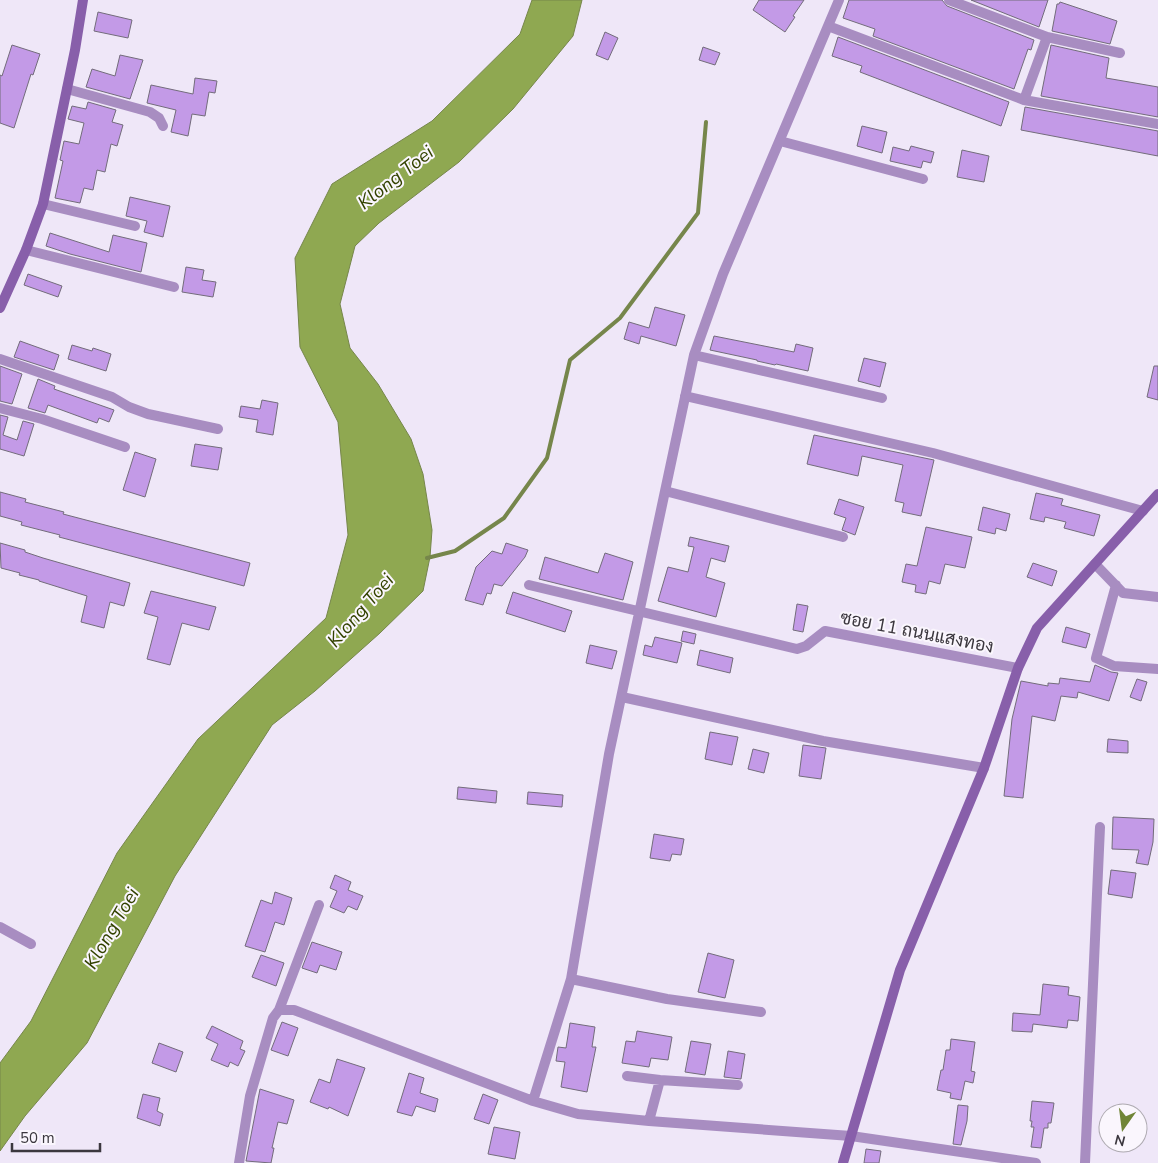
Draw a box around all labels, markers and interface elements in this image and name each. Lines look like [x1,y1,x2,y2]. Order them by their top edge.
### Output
water label: Klong Toei [352,140,439,216]
water label: Klong Toei [321,568,400,653]
street label: ซอย 11 ถนนแสงทอง [838,605,996,659]
water label: Klong Toei [78,883,146,974]
north arrow [1098,1103,1148,1153]
scale bar [12,1120,100,1152]
text: 50 m [20,1128,55,1148]
text: N [1113,1130,1127,1151]

